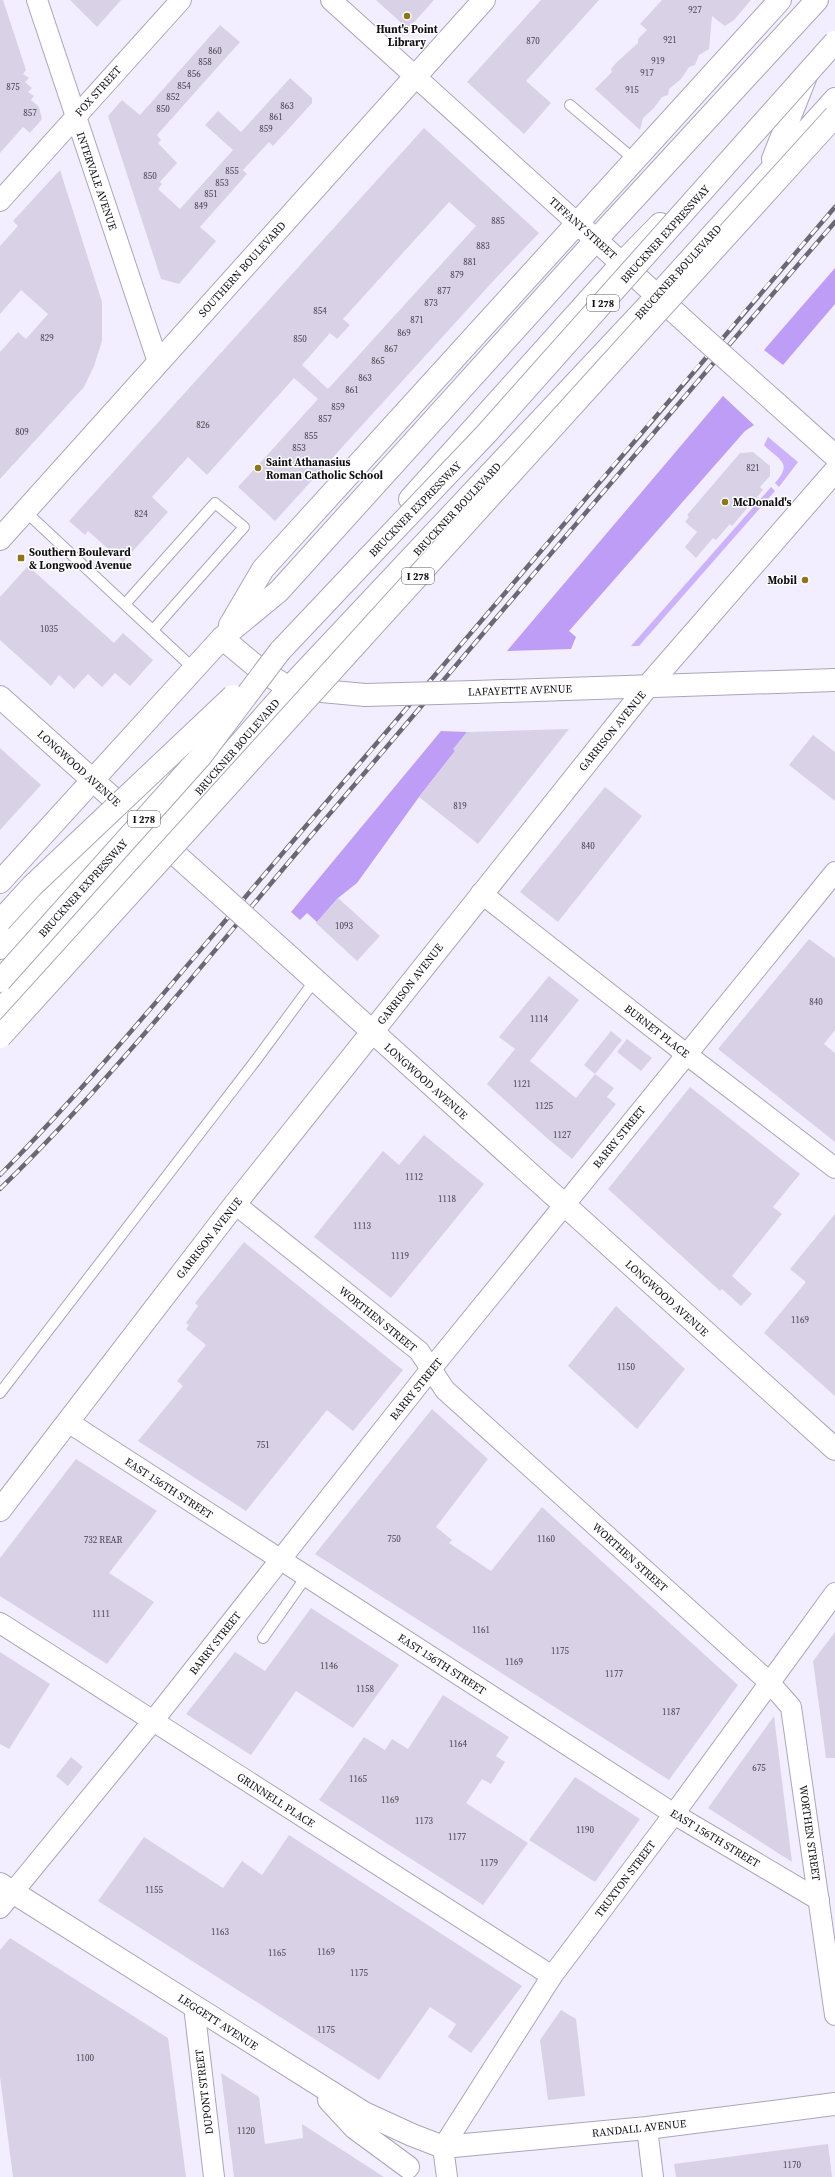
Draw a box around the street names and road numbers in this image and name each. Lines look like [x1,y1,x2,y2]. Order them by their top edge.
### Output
street label: FOX STREET [72,63,125,120]
street label: INTERVALE AVENUE [73,130,121,233]
street label: BRUCKNER EXPRESSWAY [617,182,714,287]
street label: TIFFANY STREET [546,194,620,263]
street label: SOUTHERN BOULEVARD [195,218,290,320]
street label: BRUCKNER BOULEVARD [632,221,725,323]
road number: I 278 [587,295,619,311]
street label: BRUCKNER EXPRESSWAY [366,458,465,560]
street label: BRUCKNER BOULEVARD [410,459,505,559]
road number: I 278 [402,568,434,584]
street label: LAFAYETTE AVENUE [468,681,573,700]
street label: GARRISON AVENUE [575,688,650,775]
street label: BRUCKNER BOULEVARD [191,696,283,799]
street label: LONGWOOD AVENUE [34,727,124,810]
road number: I 278 [128,811,160,827]
street label: BRUCKNER EXPRESSWAY [35,836,132,941]
street label: GARRISON AVENUE [374,940,447,1028]
street label: BURNET PLACE [621,1001,693,1062]
street label: LONGWOOD AVENUE [381,1040,471,1123]
street label: BARRY STREET [590,1103,649,1172]
street label: GARRISON AVENUE [173,1194,246,1282]
street label: LONGWOOD AVENUE [622,1257,712,1340]
street label: WORTHEN STREET [336,1283,420,1356]
street label: BARRY STREET [387,1355,446,1424]
street label: EAST 156TH STREET [122,1454,216,1523]
street label: WORTHEN STREET [589,1520,671,1595]
street label: BARRY STREET [186,1608,245,1678]
street label: EAST 156TH STREET [395,1630,489,1699]
street label: GRINNELL PLACE [234,1770,318,1831]
street label: WORTHEN STREET [795,1784,824,1882]
street label: EAST 156TH STREET [667,1806,763,1871]
street label: TRUXTON STREET [592,1838,659,1921]
street label: LEGGETT AVENUE [175,1991,261,2054]
street label: DUPONT STREET [192,2048,217,2135]
street label: RANDALL AVENUE [591,2116,687,2141]

